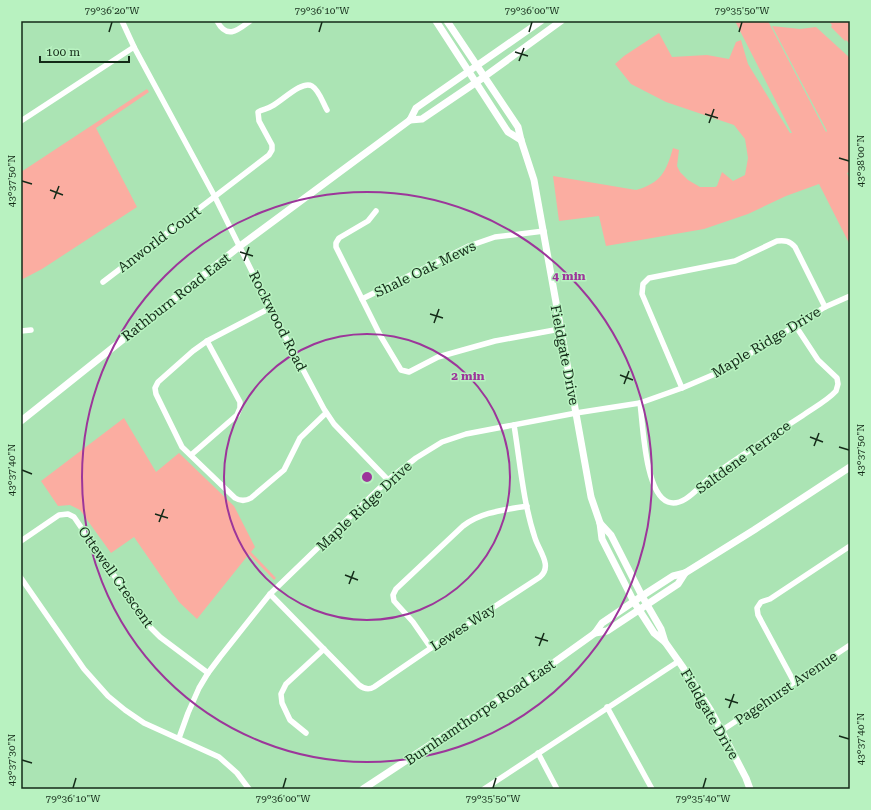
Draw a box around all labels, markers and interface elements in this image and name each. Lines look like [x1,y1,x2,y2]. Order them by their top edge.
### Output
text: 79°36'20"W [85,5,140,16]
text: 79°36'10"W [295,5,350,16]
text: 79°36'00"W [505,5,560,16]
text: 79°35'50"W [715,5,770,16]
scale bar [40,38,129,64]
text: 100 m [46,45,80,59]
text: 43°38'00"N [855,135,866,187]
text: 43°37'50"N [6,155,17,207]
street label: Anworld Court [114,203,204,275]
street label: Shale Oak Mews [372,237,479,301]
street label: Rathburn Road East [118,250,234,344]
street label: Rockwood Road [246,268,310,374]
text: 4 min [552,269,586,283]
street label: Maple Ridge Drive [709,303,824,381]
street label: Fieldgate Drive [547,304,583,407]
text: 2 min [451,369,485,383]
street label: Saltdene Terrace [693,417,794,497]
text: 43°37'50"N [855,424,866,476]
text: 43°37'40"N [6,444,17,496]
street label: Maple Ridge Drive [313,458,415,554]
centre of rings [360,470,374,484]
street label: Ottewell Crescent [75,523,157,631]
street label: Lewes Way [427,600,499,654]
street label: Pagehurst Avenue [732,648,841,728]
street label: Burnhamthorpe Road East [402,656,558,768]
street label: Fieldgate Drive [678,666,743,762]
text: 43°37'40"N [855,713,866,765]
text: 43°37'30"N [6,734,17,786]
text: 79°36'10"W [46,793,101,804]
text: 79°36'00"W [256,793,311,804]
text: 79°35'50"W [466,793,521,804]
text: 79°35'40"W [676,793,731,804]

